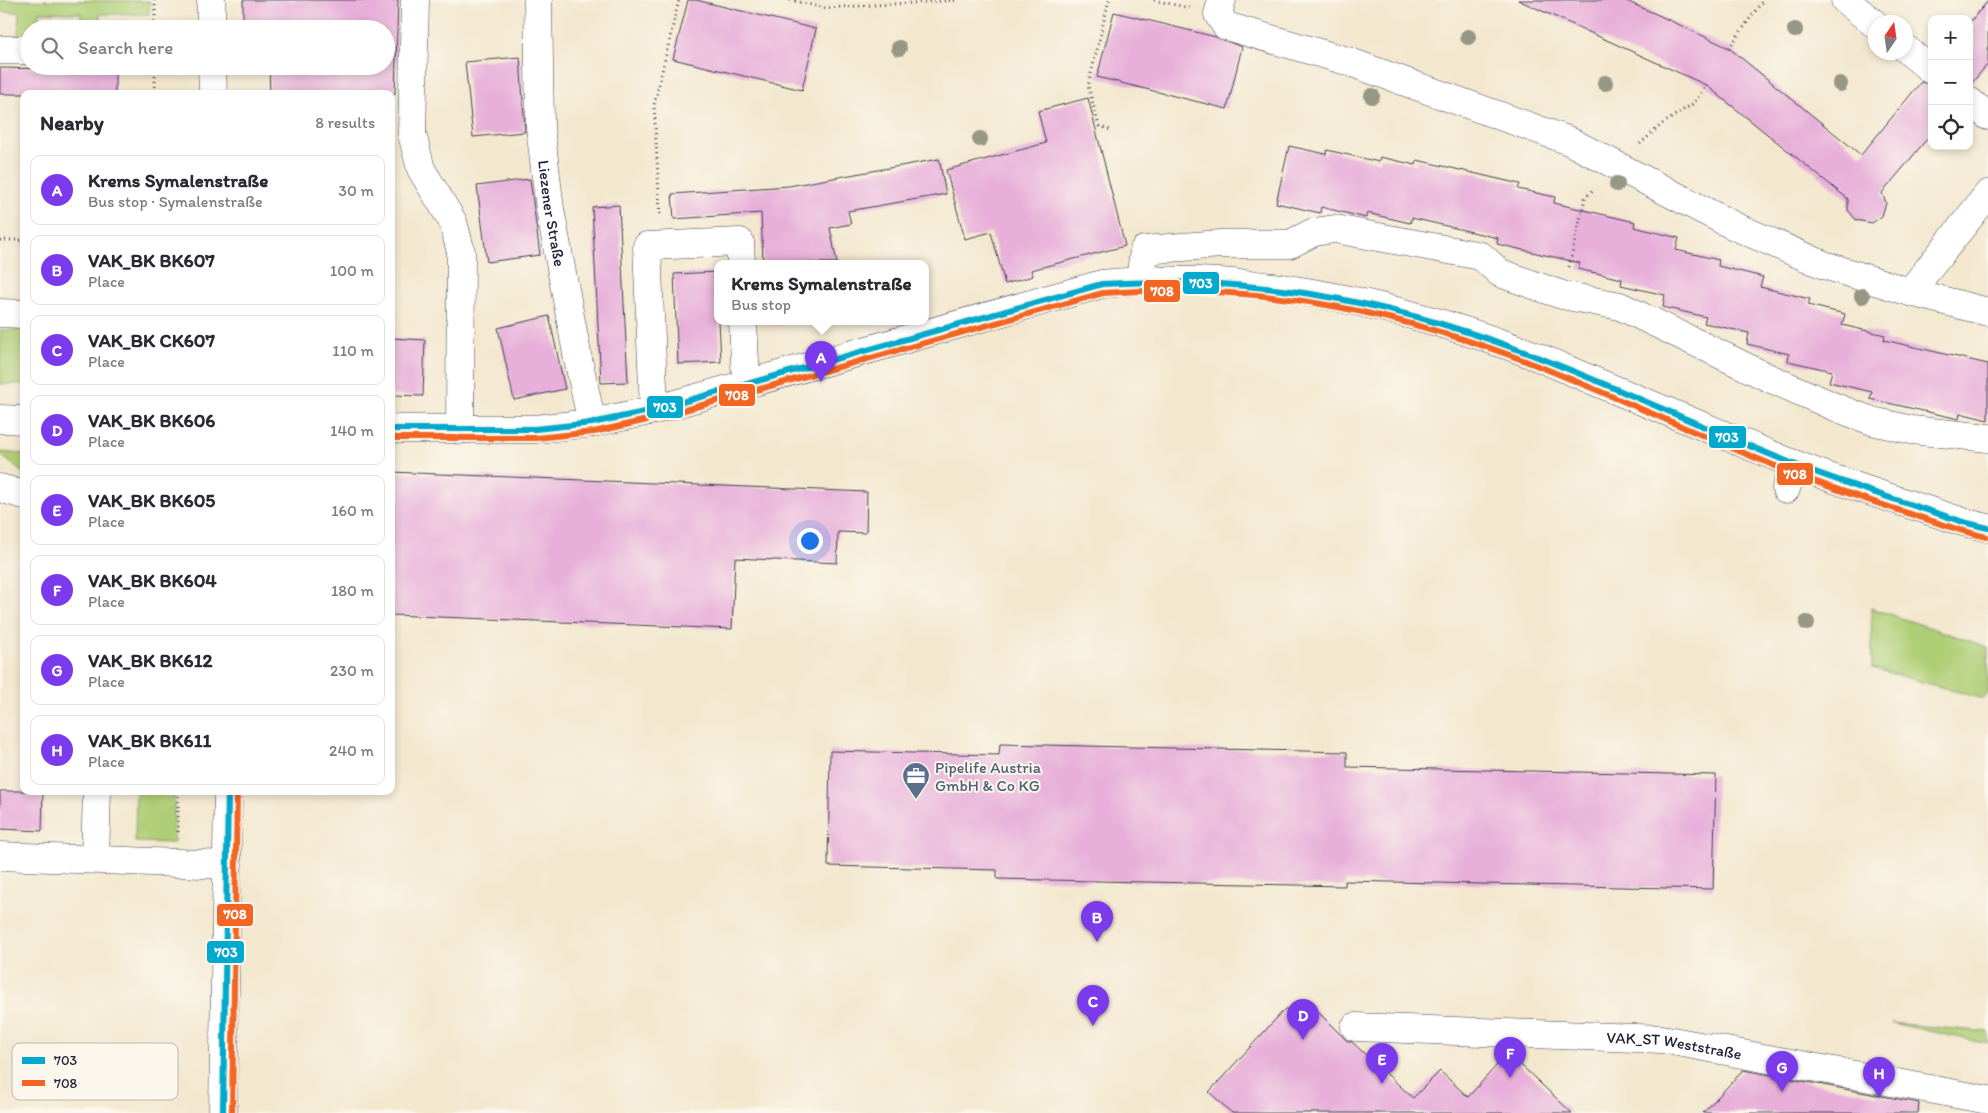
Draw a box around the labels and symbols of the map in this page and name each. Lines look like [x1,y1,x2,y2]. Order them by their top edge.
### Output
north arrow [1868,15,1913,60]
street label: Liezener Straße [534,159,570,268]
line badge: 703 [1182,271,1220,295]
text: 703 [1188,275,1213,292]
line badge: 708 [1143,279,1181,303]
text: 708 [1149,283,1174,300]
pin: A [805,341,837,382]
line badge: 708 [718,383,756,407]
text: 708 [724,387,749,404]
line badge: 703 [646,395,684,419]
text: 703 [652,399,677,416]
line badge: 703 [1708,425,1747,449]
text: 703 [1714,429,1739,446]
line badge: 708 [1776,462,1814,486]
text: 708 [1782,466,1807,483]
your location [797,528,823,554]
place label: Pipelife Austria GmbH & Co KG [935,758,1042,795]
office icon: Pipelife Austria GmbH & Co KG [901,761,931,800]
pin: B [1081,901,1113,942]
line badge: 708 [216,903,254,927]
text: 708 [222,906,247,923]
line badge: 703 [206,940,245,964]
text: 703 [213,944,238,961]
pin: C [1077,985,1109,1026]
pin: D [1287,999,1319,1040]
street label: VAK_ST Weststraße [1606,1028,1744,1064]
pin: F [1494,1037,1526,1078]
legend [12,1043,178,1100]
pin: E [1366,1043,1398,1084]
pin: G [1766,1051,1798,1092]
text: 703 [54,1052,78,1069]
pin: H [1863,1057,1895,1098]
text: 708 [54,1075,78,1092]

